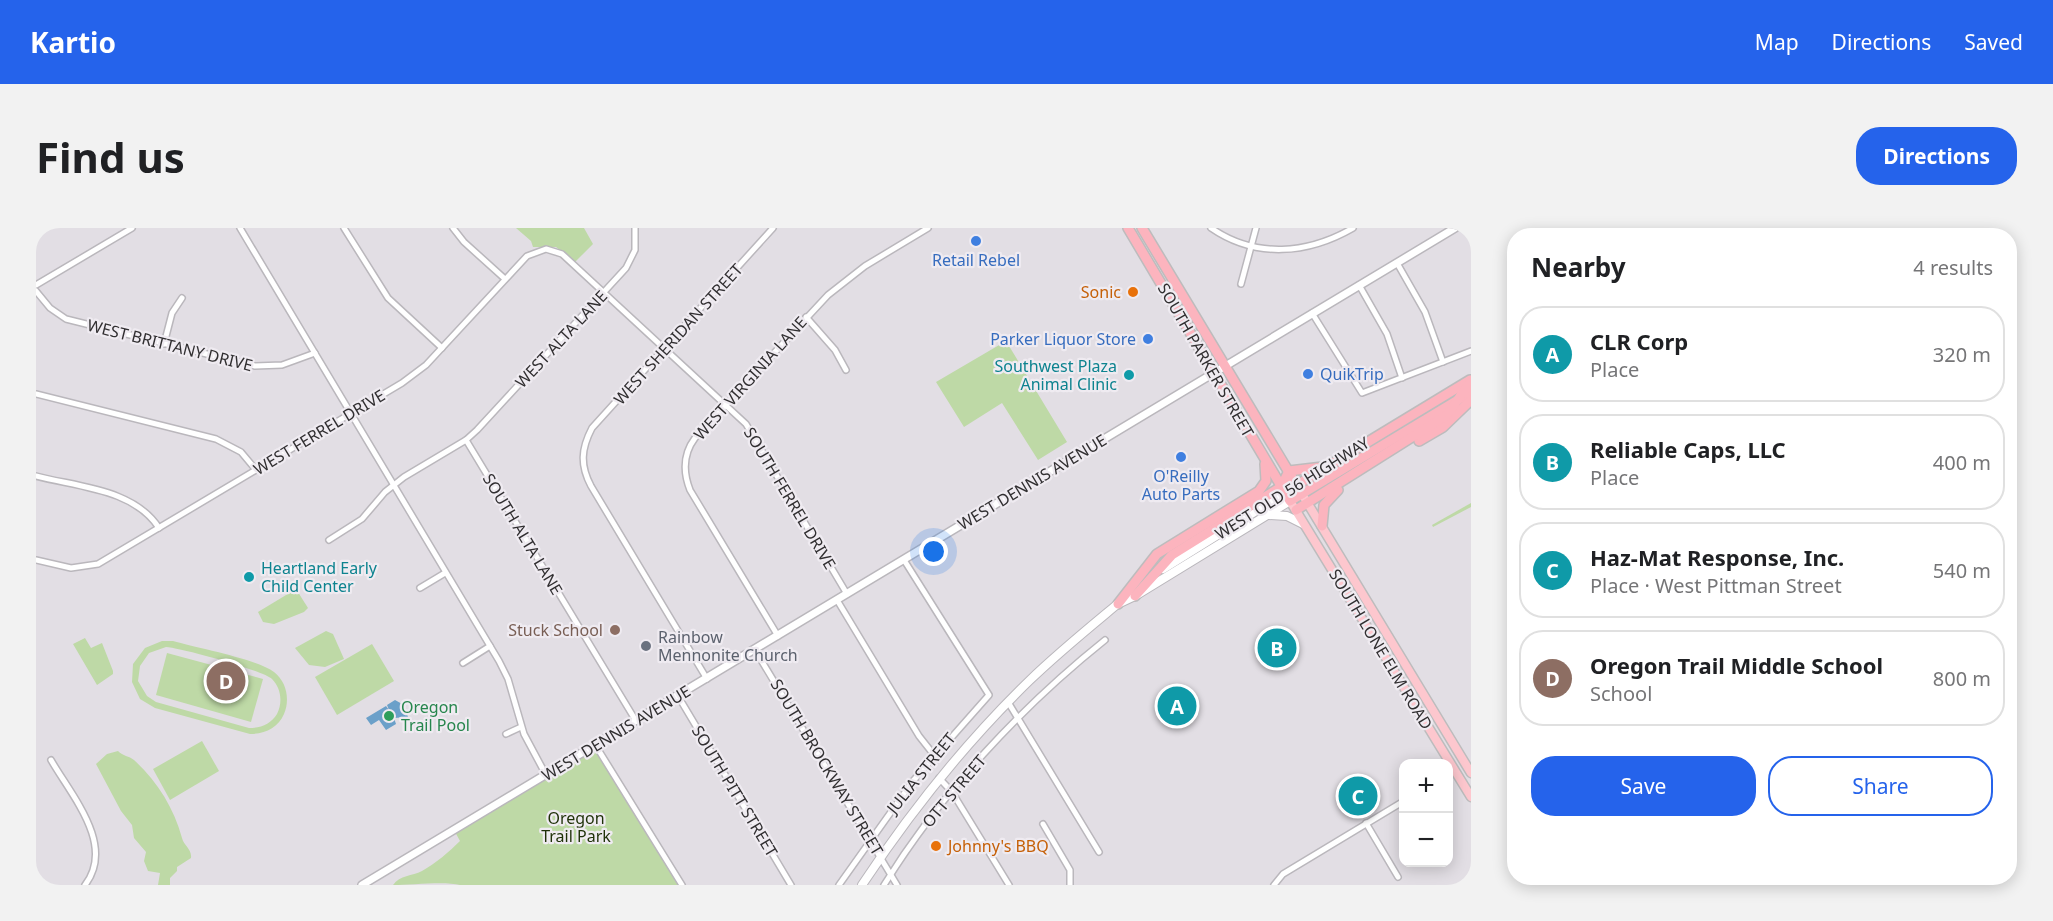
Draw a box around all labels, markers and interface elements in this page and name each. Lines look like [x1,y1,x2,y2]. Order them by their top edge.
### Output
text: Kartio [30,23,116,61]
text: Map [1755,28,1799,56]
text: Directions [1832,28,1931,56]
text: Saved [1964,28,2023,56]
button: Directions [1856,127,2017,185]
text: Find us [36,128,185,185]
marker: Retail Rebel [969,234,983,248]
place label: Retail Rebel [932,249,1020,271]
text: Nearby [1531,249,1626,285]
text: 4 results [1913,254,1993,281]
street label: WEST SHERIDAN STREET [609,259,747,409]
street label: SOUTH PARKER STREET [1153,279,1259,441]
place label: Sonic [1081,281,1121,303]
marker: Sonic [1126,285,1140,299]
street label: WEST ALTA LANE [510,286,612,392]
street label: WEST VIRGINIA LANE [689,311,811,445]
street label: WEST BRITTANY DRIVE [85,314,255,376]
text: CLR Corp [1590,326,1688,356]
place label: Parker Liquor Store [990,328,1136,350]
marker: Parker Liquor Store [1141,332,1155,346]
text: A [1546,341,1559,368]
text: 320 m [1933,341,1991,368]
place label: Southwest Plaza Animal Clinic [995,355,1117,395]
text: Place [1590,356,1639,383]
place label: QuikTrip [1320,363,1384,385]
marker: QuikTrip [1301,367,1315,381]
marker: Southwest Plaza Animal Clinic [1122,368,1136,382]
street label: WEST FERREL DRIVE [249,384,389,480]
street label: SOUTH FERREL DRIVE [739,423,841,573]
street label: WEST DENNIS AVENUE [954,429,1110,535]
street label: WEST OLD 56 HIGHWAY [1211,431,1374,545]
text: Reliable Caps, LLC [1590,434,1786,464]
text: B [1546,449,1559,476]
text: 400 m [1933,449,1991,476]
marker: O'Reilly Auto Parts [1174,450,1188,464]
text: Place [1590,464,1639,491]
place label: O'Reilly Auto Parts [1142,465,1220,505]
street label: SOUTH ALTA LANE [478,469,568,599]
your location [919,537,948,566]
text: Haz-Mat Response, Inc. [1590,542,1844,572]
place label: Heartland Early Child Center [261,557,378,597]
text: C [1546,557,1559,584]
text: 540 m [1933,557,1991,584]
street label: SOUTH LONE ELM ROAD [1324,565,1438,733]
marker: Heartland Early Child Center [242,570,256,584]
text: Place · West Pittman Street [1590,572,1842,599]
place label: Stuck School [508,619,603,641]
marker: Stuck School [608,623,622,637]
place label: Rainbow Mennonite Church [658,626,798,666]
pin: B [1258,626,1296,670]
marker: Rainbow Mennonite Church [639,639,653,653]
text: Oregon Trail Middle School [1590,650,1883,680]
pin: D [206,658,246,704]
text: D [1545,665,1560,692]
text: 800 m [1933,665,1991,692]
street label: SOUTH BROCKWAY STREET [766,675,888,859]
street label: WEST DENNIS AVENUE [538,680,694,786]
text: School [1590,680,1652,707]
pin: A [1158,684,1196,728]
place label: Oregon Trail Pool [401,696,470,736]
marker: Oregon Trail Pool [382,709,396,723]
street label: SOUTH PITT STREET [687,721,783,861]
street label: JULIA STREET [880,728,961,820]
street label: OTT STREET [917,750,991,832]
button: Save [1531,756,1756,816]
button: Share [1768,756,1993,816]
map controls [1399,759,1453,867]
button: + [1399,759,1453,813]
pin: C [1338,774,1378,818]
park label: Oregon Trail Park [541,807,611,847]
button: − [1399,813,1453,867]
place label: Johnny's BBQ [946,835,1049,857]
marker: Johnny's BBQ [929,839,943,853]

